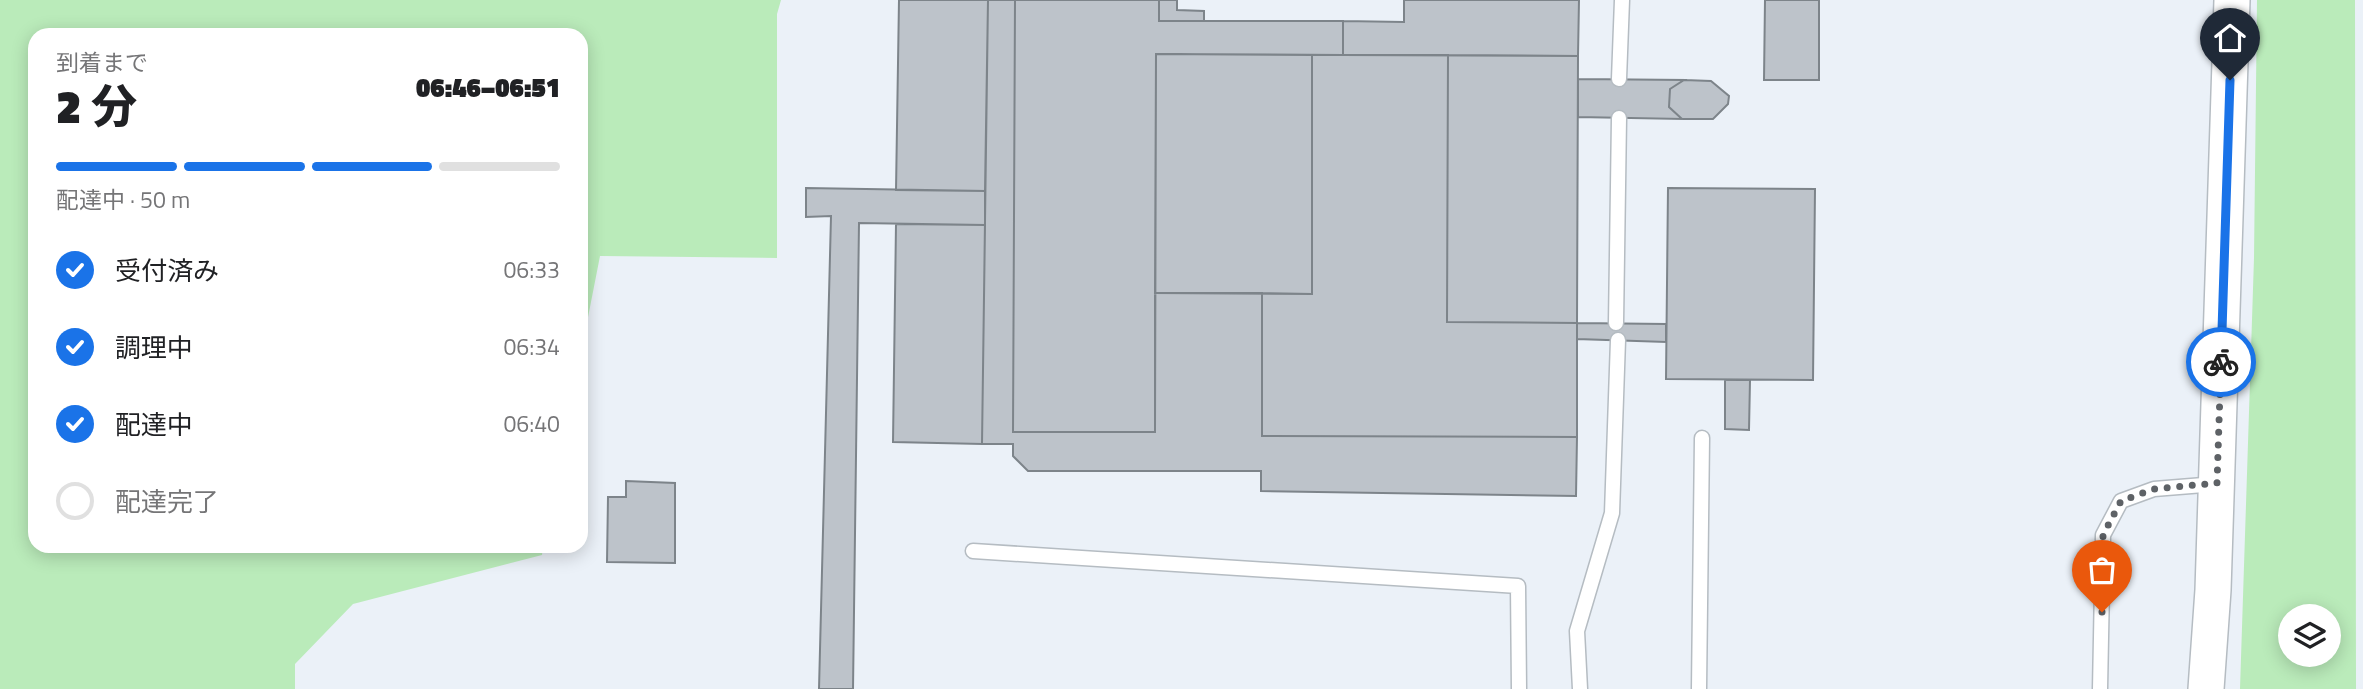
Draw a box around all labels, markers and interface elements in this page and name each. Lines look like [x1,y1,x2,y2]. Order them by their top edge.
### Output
pin [2200,8,2260,80]
icon: home [2211,19,2249,57]
text: 到着まで [56,45,148,80]
text: 06:46–06:51 [416,68,560,107]
text: 2 分 [56,71,137,141]
text: 配達中 · 50 m [56,182,190,217]
icon: check [56,251,94,289]
text: 受付済み [115,251,219,290]
text: 06:33 [503,252,560,287]
courier [2186,327,2256,397]
icon: check [56,328,94,366]
text: 調理中 [115,328,193,367]
text: 06:34 [503,329,560,364]
icon: bike [2202,343,2240,381]
icon: check [56,405,94,443]
text: 配達中 [115,405,193,444]
text: 06:40 [503,406,560,441]
text: 配達完了 [115,482,219,521]
pin [2072,540,2132,612]
icon: bag [2083,551,2121,589]
map controls [2278,604,2341,667]
button: layers [2278,604,2341,667]

